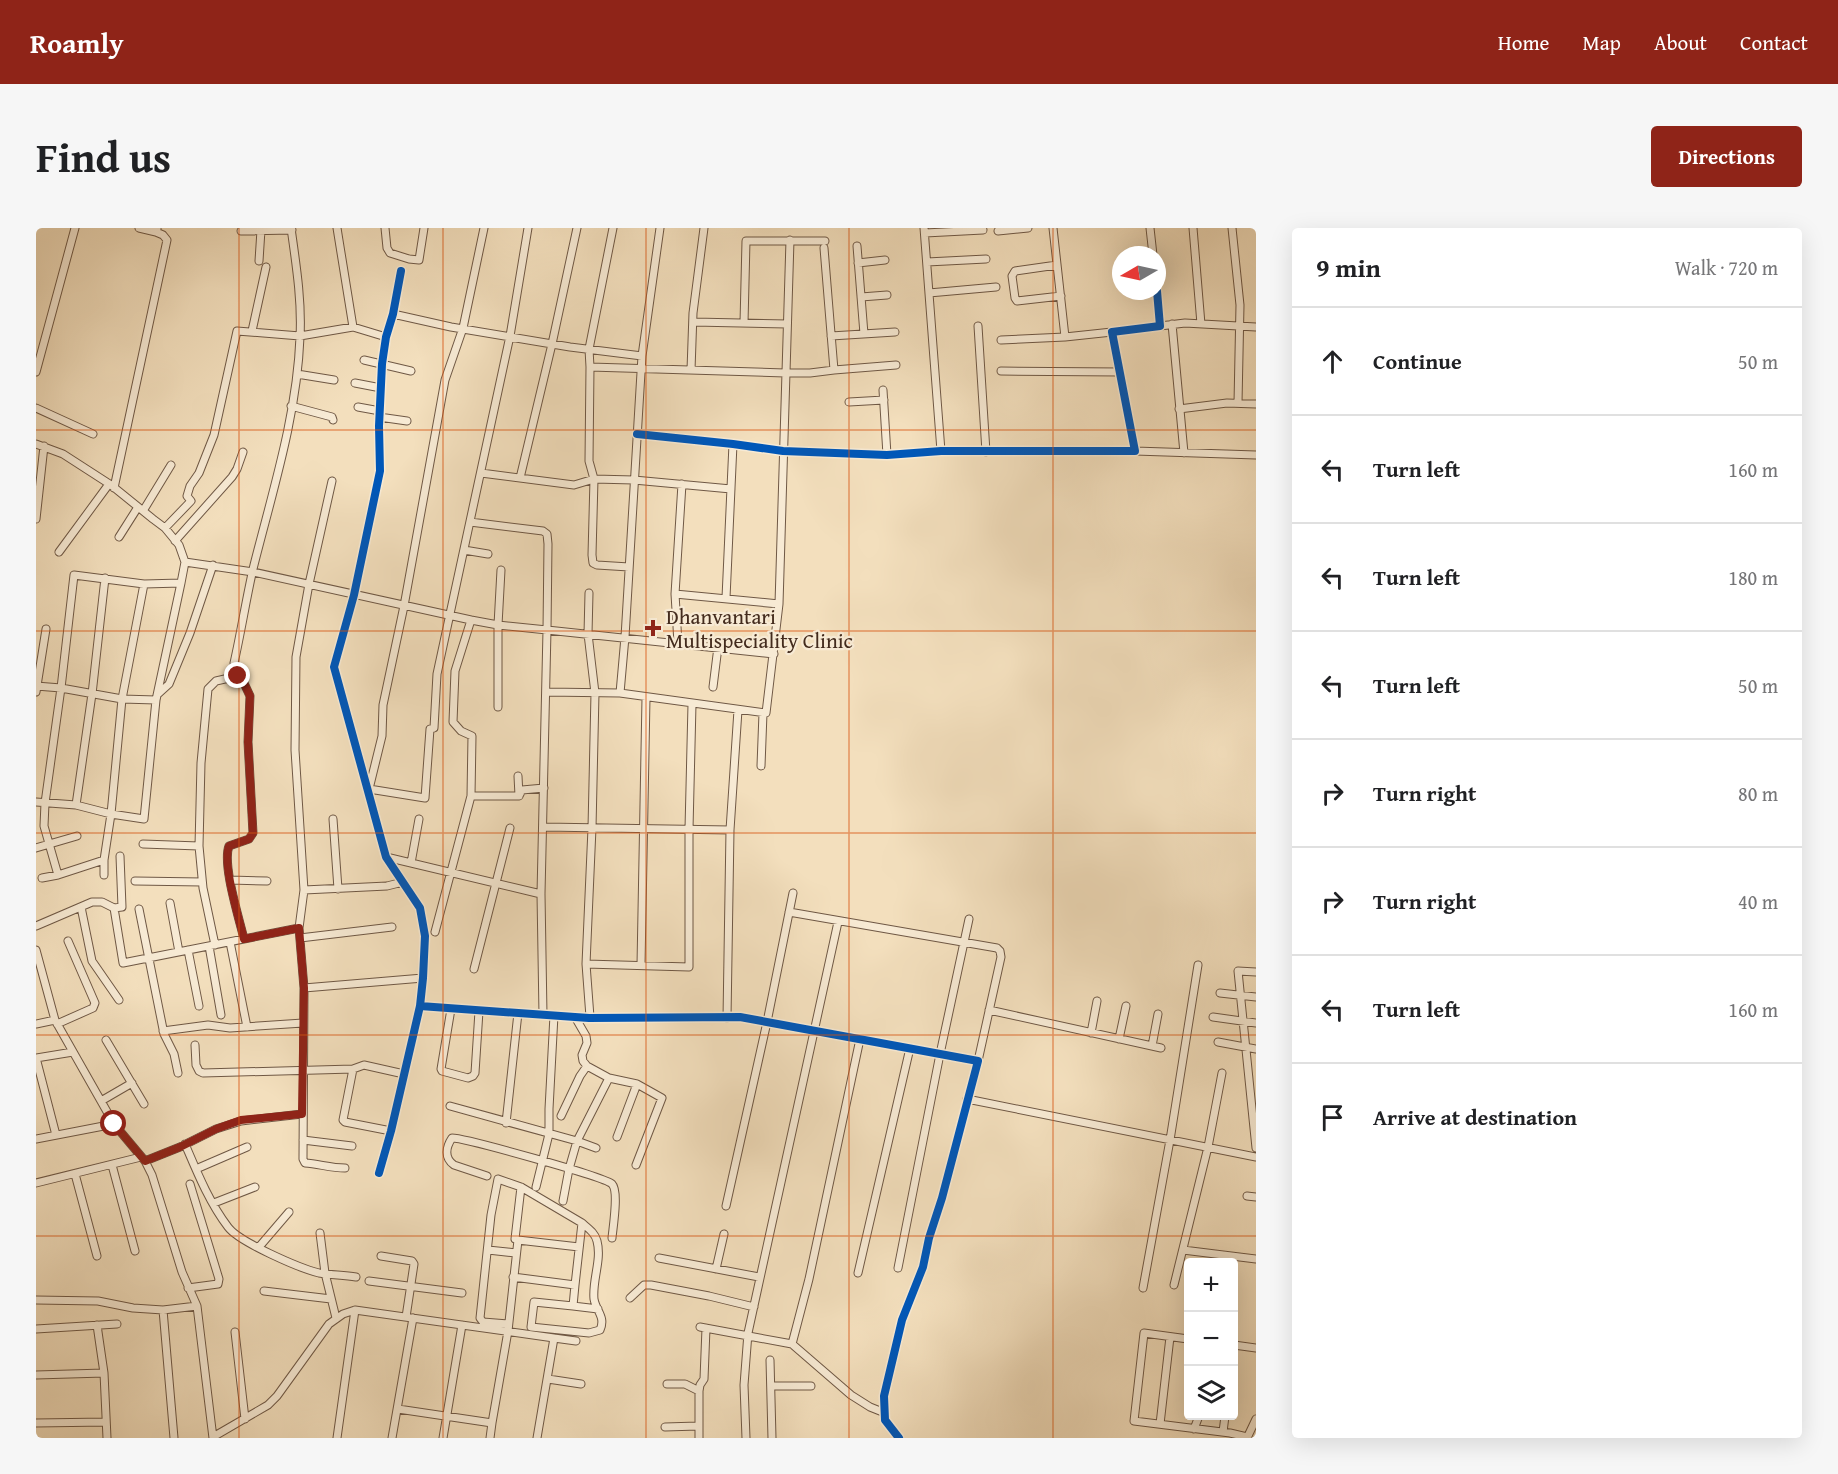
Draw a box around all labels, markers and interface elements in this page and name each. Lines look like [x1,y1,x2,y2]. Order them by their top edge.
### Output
text: Roamly [30,22,124,63]
text: Home [1498,27,1549,58]
text: Map [1582,27,1621,58]
text: About [1654,27,1707,58]
text: Contact [1740,27,1808,58]
text: Find us [36,126,171,187]
button: Directions [1651,126,1802,187]
north arrow [1112,246,1166,300]
text: 9 min [1316,248,1381,287]
text: Walk · 720 m [1675,253,1778,282]
icon: ahead [1316,345,1349,378]
text: Continue [1373,345,1462,377]
text: 50 m [1738,347,1778,376]
icon: left [1316,453,1349,486]
text: Turn left [1373,453,1460,485]
text: 160 m [1728,455,1778,484]
icon: left [1316,561,1349,594]
text: Turn left [1373,561,1460,593]
text: 180 m [1728,563,1778,592]
place label: Dhanvantari Multispeciality Clinic [666,601,853,656]
marker: Dhanvantari Multispeciality Clinic [644,619,662,637]
route end [224,662,250,688]
icon: left [1316,669,1349,702]
text: Turn left [1373,669,1460,701]
text: 50 m [1738,671,1778,700]
icon: right [1316,777,1349,810]
text: Turn right [1373,777,1476,809]
text: 80 m [1738,779,1778,808]
icon: right [1316,885,1349,918]
text: Turn right [1373,885,1476,917]
text: 40 m [1738,887,1778,916]
icon: left [1316,993,1349,1026]
text: Turn left [1373,993,1460,1025]
text: 160 m [1728,995,1778,1024]
icon: arrive [1316,1101,1349,1134]
text: Arrive at destination [1373,1101,1577,1133]
route start [100,1110,126,1136]
map controls [1184,1258,1238,1420]
button: + [1184,1258,1238,1312]
button: − [1184,1312,1238,1366]
button: layers [1184,1366,1238,1420]

